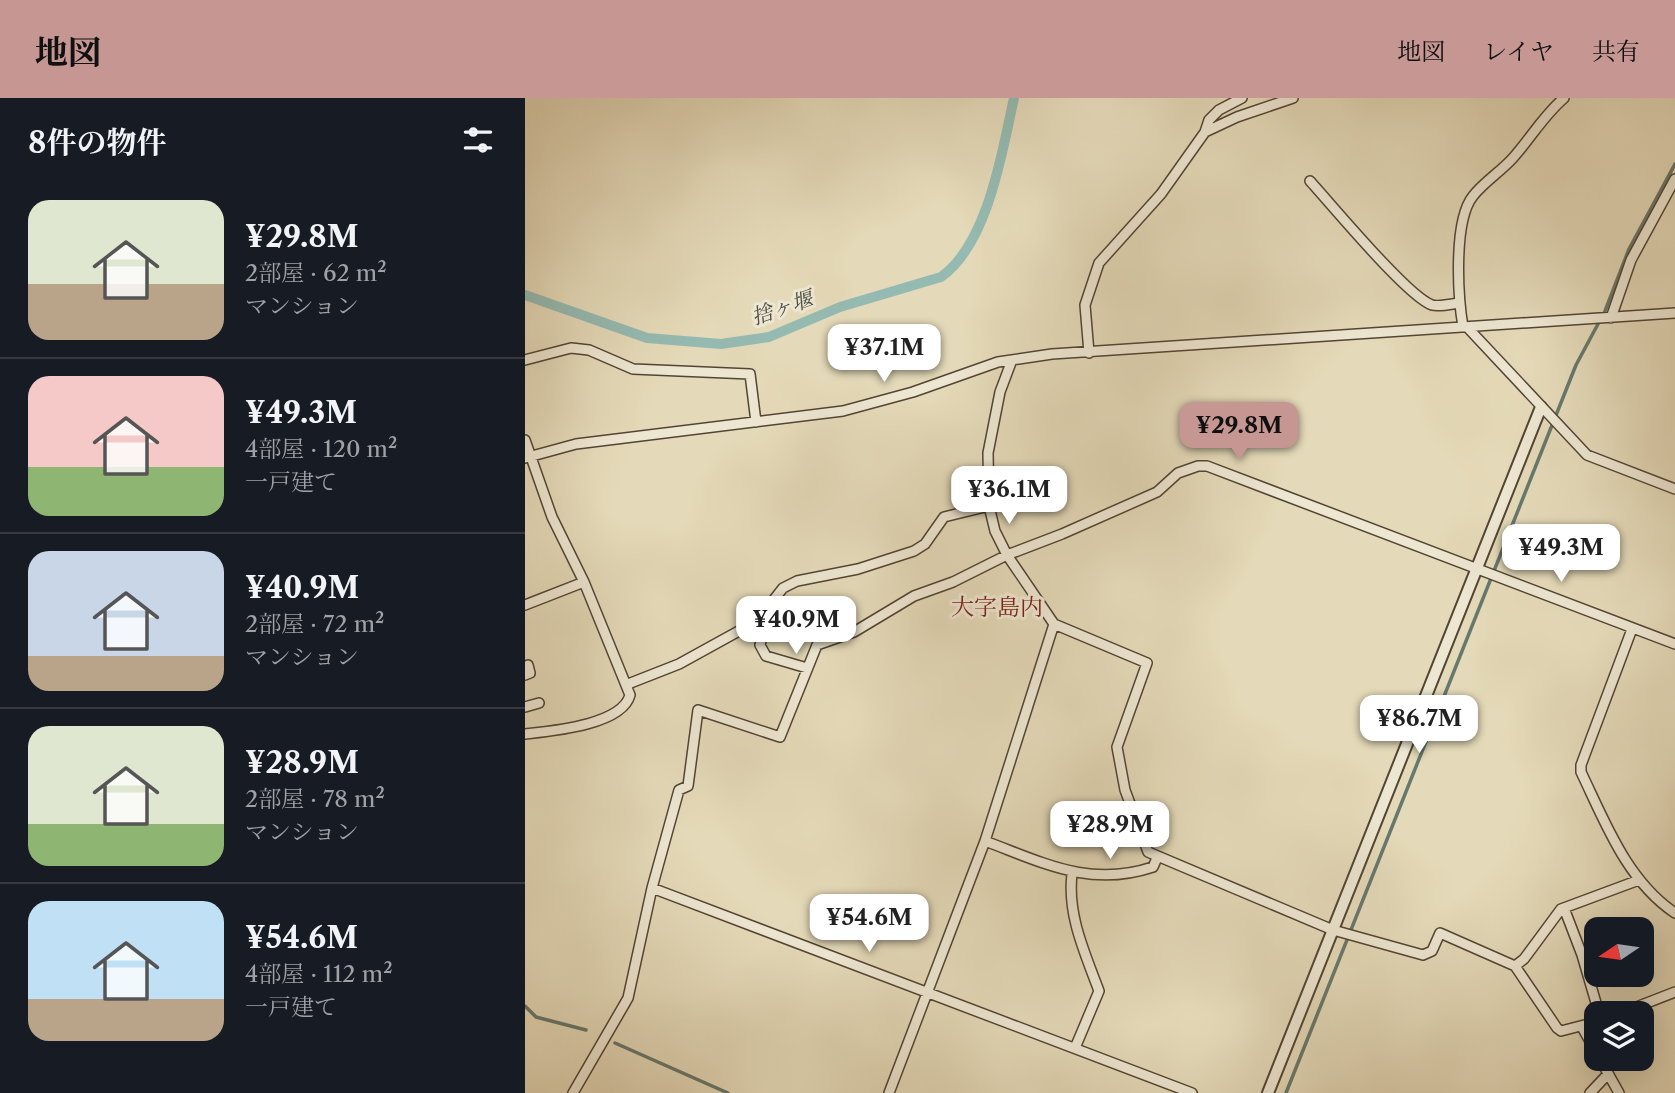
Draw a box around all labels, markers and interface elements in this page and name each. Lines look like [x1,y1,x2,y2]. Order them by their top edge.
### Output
text: 地図 [35,32,101,73]
text: 地図 [1397,37,1445,66]
text: レイヤ [1483,37,1554,66]
text: 共有 [1592,37,1640,66]
icon: filters [459,121,497,159]
text: 8件の物件 [28,124,166,161]
text: ¥29.8M [245,218,359,255]
icon: home [84,228,168,312]
text: 2部屋 · 62 m² [245,259,387,287]
water label: 捨ヶ堰 [748,284,819,330]
text: マンション [245,292,359,320]
pin: ¥37.1M [827,324,941,384]
text: ¥37.1M [844,333,924,361]
text: ¥49.3M [245,394,357,431]
pin: ¥29.8M [1182,402,1296,462]
icon: home [84,404,168,488]
text: ¥29.8M [1195,411,1283,439]
text: 4部屋 · 120 m² [245,435,397,463]
pin: ¥36.1M [952,466,1066,526]
text: 一戸建て [245,468,337,496]
text: ¥36.1M [967,475,1051,503]
pin: ¥49.3M [1504,524,1618,584]
text: ¥49.3M [1518,533,1604,561]
text: ¥40.9M [245,569,359,606]
icon: home [84,579,168,663]
district label: 大字島内 [951,593,1043,621]
pin: ¥40.9M [739,596,853,656]
text: ¥40.9M [752,605,840,633]
text: 2部屋 · 72 m² [245,610,384,638]
text: マンション [245,643,359,671]
pin: ¥86.7M [1362,696,1476,755]
text: ¥86.7M [1376,704,1462,732]
text: ¥28.9M [245,744,359,781]
icon: home [84,754,168,838]
text: 2部屋 · 78 m² [245,785,385,813]
pin: ¥28.9M [1053,802,1167,861]
text: ¥28.9M [1066,810,1154,838]
text: マンション [245,818,359,846]
pin: ¥54.6M [812,894,926,954]
text: ¥54.6M [826,903,912,931]
north arrow [1584,917,1654,987]
map controls [1584,917,1654,1071]
text: ¥54.6M [245,919,358,956]
icon: home [84,929,168,1013]
text: 4部屋 · 112 m² [245,960,393,988]
text: 一戸建て [245,993,337,1021]
button: layers [1584,1001,1654,1071]

